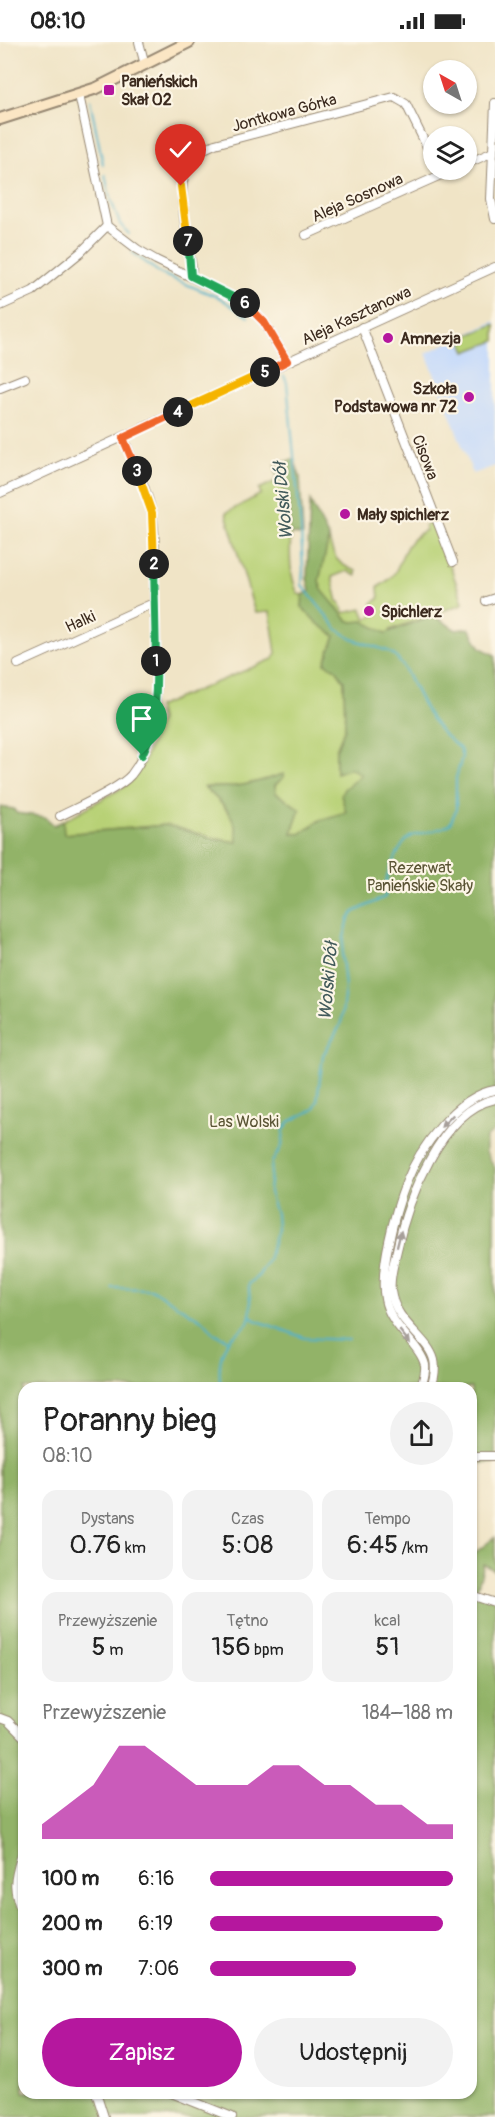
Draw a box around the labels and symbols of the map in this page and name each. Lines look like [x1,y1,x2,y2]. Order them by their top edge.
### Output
north arrow [423,60,477,114]
place label: Panieńskich Skał 02 [121,72,198,110]
marker: Panieńskich Skał 02 [102,83,116,97]
street label: Jontkowa Górka [230,89,339,137]
pin [155,124,206,186]
street label: Aleja Sosnowa [309,169,406,227]
pin: 7 [173,226,203,256]
street label: Aleja Kasztanowa [298,282,414,350]
pin: 6 [230,288,260,318]
place label: Amnezja [400,329,461,349]
marker: Amnezja [381,331,395,345]
pin: 5 [250,357,280,387]
place label: Szkoła Podstawowa nr 72 [334,379,458,417]
marker: Szkoła Podstawowa nr 72 [462,390,476,404]
pin: 4 [163,397,193,427]
street label: Cisowa [407,432,443,483]
pin: 3 [122,456,152,486]
water label: Wolski Dół [268,459,298,541]
place label: Mały spichlerz [357,505,450,525]
marker: Mały spichlerz [338,507,352,521]
pin: 2 [139,549,169,579]
place label: Spichlerz [381,602,443,622]
marker: Spichlerz [362,604,376,618]
street label: Halki [62,606,99,637]
pin: 1 [141,646,171,676]
pin [116,693,167,755]
park label: Rezerwat Panieńskie Skały [367,858,473,896]
water label: Wolski Dół [314,939,344,1021]
park label: Las Wolski [209,1112,279,1132]
one-way arrow [440,1113,454,1127]
one-way arrow [395,1230,405,1248]
one-way arrow [398,1329,411,1344]

